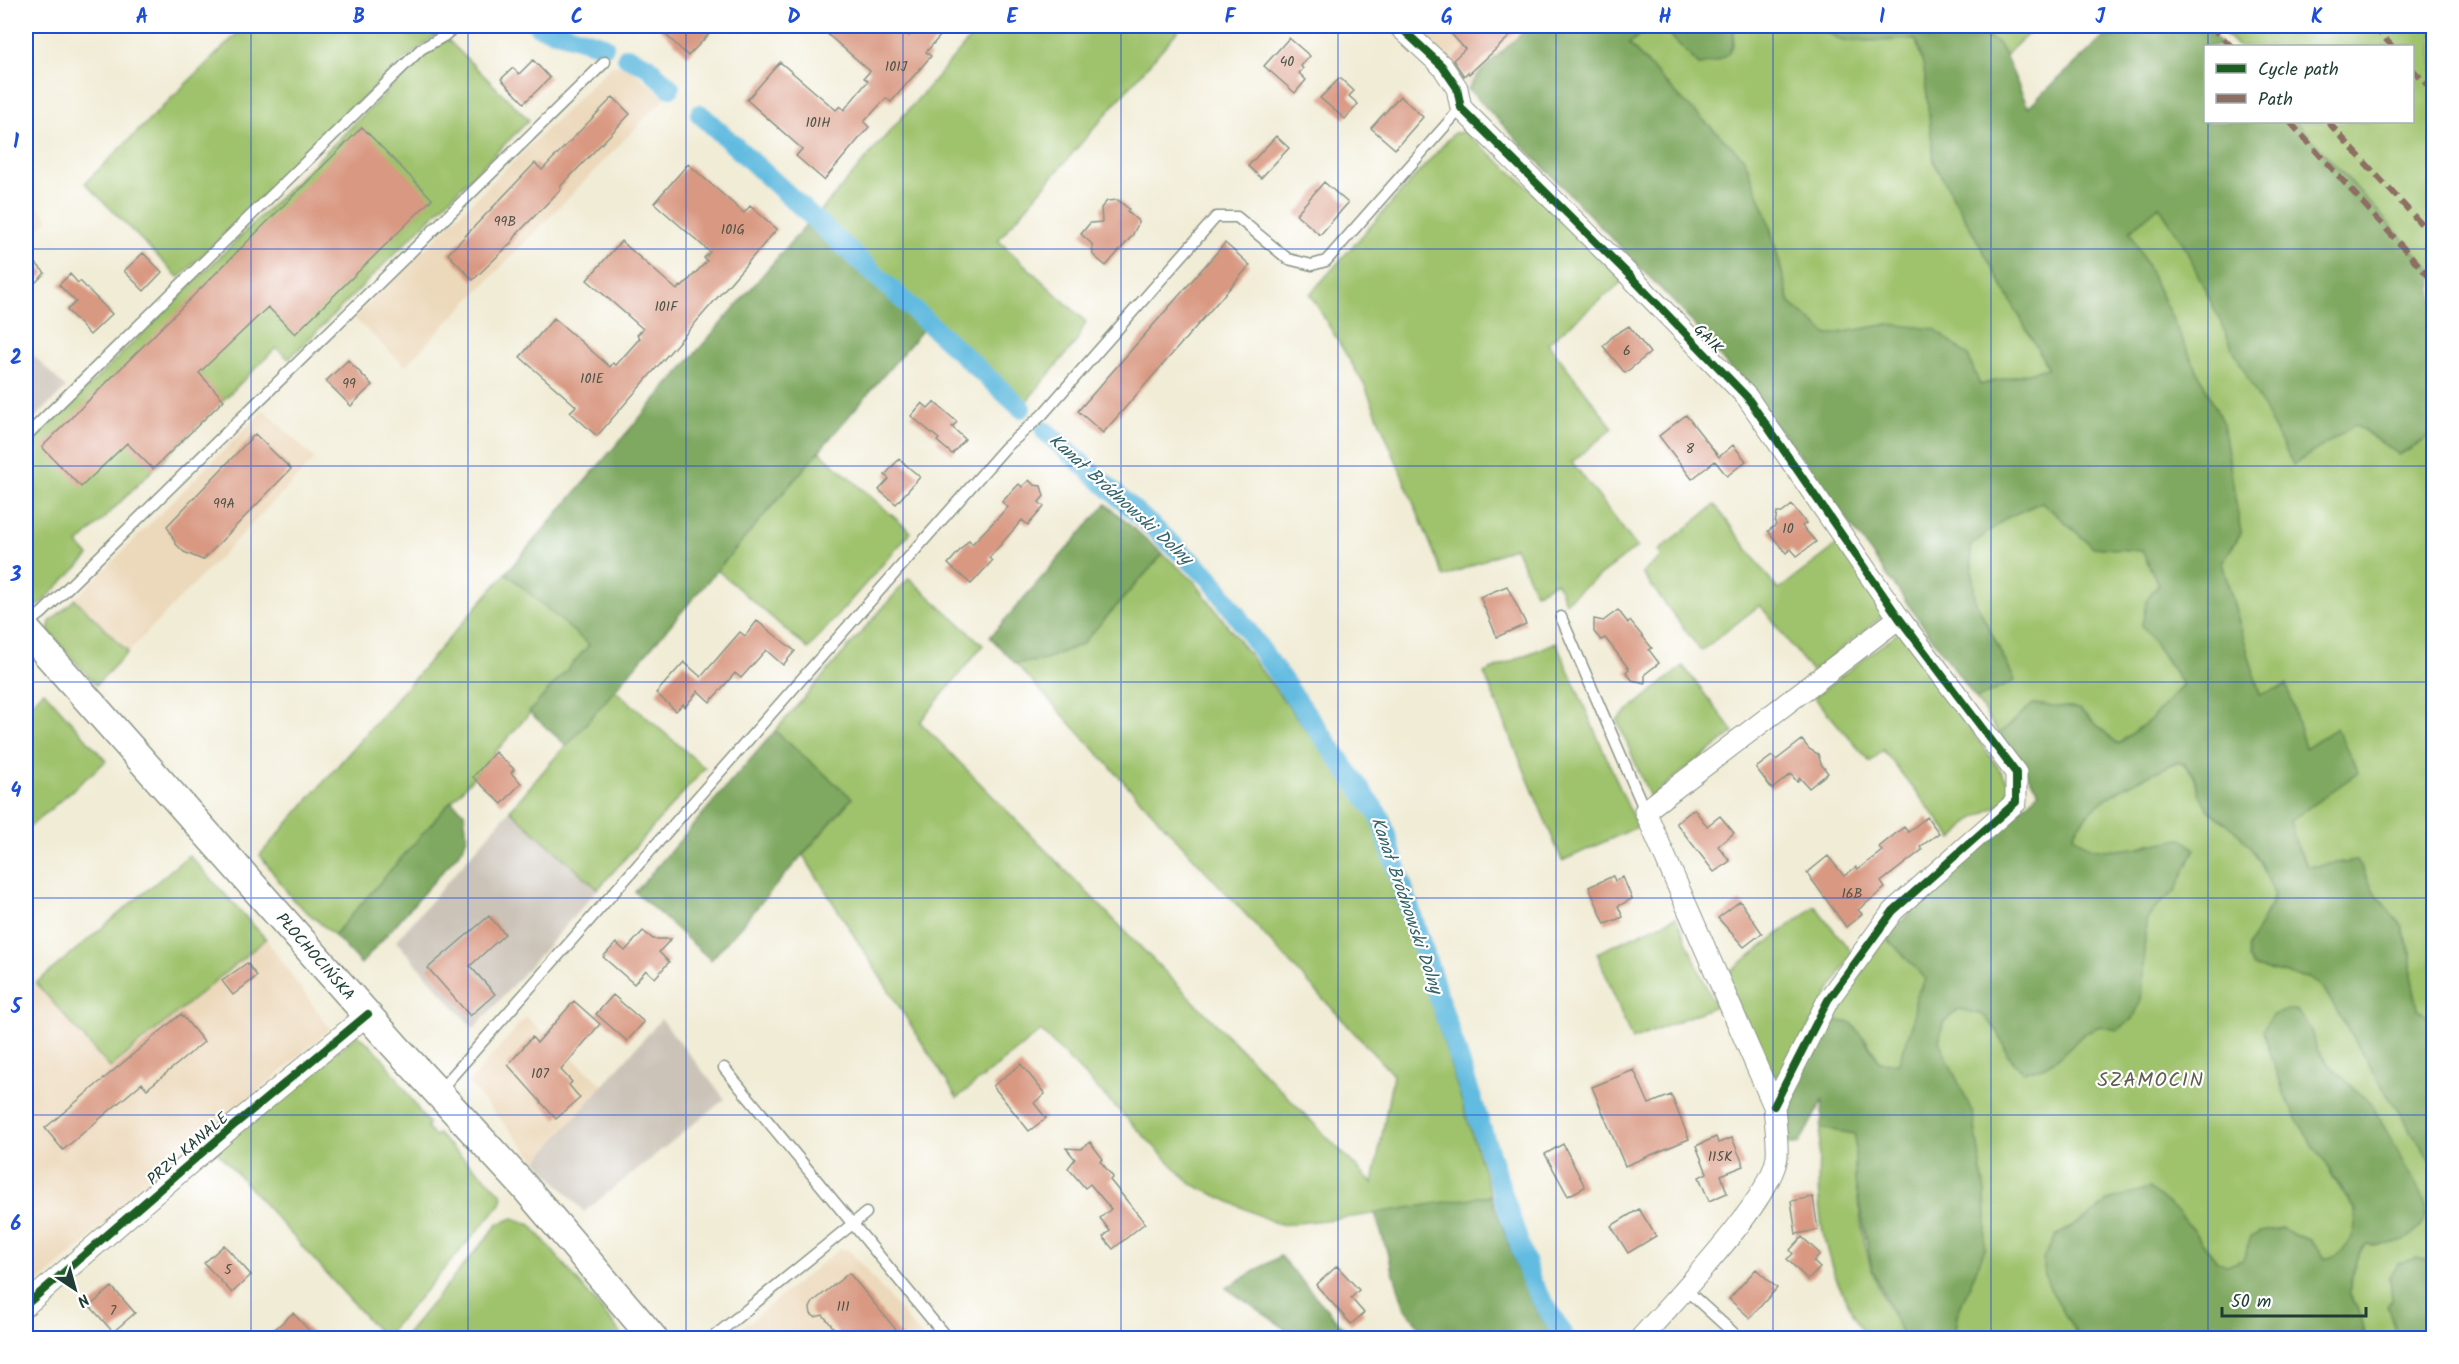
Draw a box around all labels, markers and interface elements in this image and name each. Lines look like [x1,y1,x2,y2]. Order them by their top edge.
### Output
text: A [136,2,148,34]
text: B [353,2,365,34]
text: C [571,2,583,34]
text: D [787,2,801,34]
text: E [1006,2,1018,34]
text: F [1225,2,1237,34]
text: G [1441,2,1453,34]
text: H [1658,2,1672,34]
text: I [1879,2,1885,34]
text: J [2095,2,2106,34]
text: K [2311,2,2323,34]
legend [2204,45,2414,123]
house number: 40 [1280,51,1294,73]
house number: 101J [885,56,908,78]
text: Cycle path [2258,56,2339,85]
text: Path [2258,86,2293,115]
house number: 101H [805,112,831,134]
text: 1 [13,127,19,159]
house number: 99B [494,211,516,233]
house number: 101G [721,219,745,241]
house number: 101F [654,296,679,318]
street label: GAIK [1687,318,1729,360]
house number: 6 [1623,340,1631,362]
text: 2 [10,343,22,375]
house number: 101E [580,368,605,390]
house number: 99 [342,373,356,395]
water label: Kanał Bródnowski Dolny [1042,427,1200,575]
house number: 8 [1686,438,1695,460]
house number: 99A [213,493,235,515]
house number: 10 [1782,518,1794,540]
text: 3 [10,560,22,592]
text: 4 [11,776,22,808]
water label: Kanał Bródnowski Dolny [1362,813,1450,1000]
house number: 16B [1841,883,1863,905]
street label: PŁOCHOCIŃSKA [269,907,361,1007]
text: 5 [10,992,23,1024]
house number: 107 [531,1063,549,1085]
district label: SZAMOCIN [2098,1065,2204,1097]
street label: PRZY KANALE [142,1106,235,1192]
house number: 115K [1708,1146,1733,1168]
text: 6 [11,1209,22,1241]
north arrow [45,1259,105,1319]
house number: 5 [224,1259,233,1281]
scale bar [2222,1280,2366,1318]
text: N [71,1287,94,1313]
text: 50 m [2231,1288,2271,1317]
house number: 111 [836,1296,850,1318]
house number: 7 [110,1300,117,1322]

